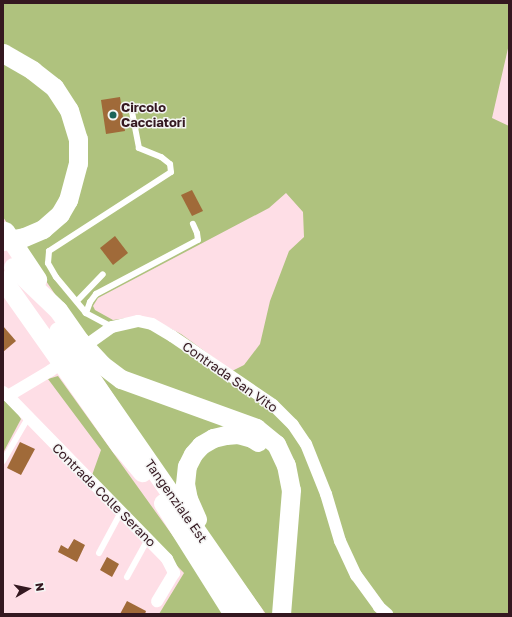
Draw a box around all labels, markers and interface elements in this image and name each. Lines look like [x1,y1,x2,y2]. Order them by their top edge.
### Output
place label: Circolo Cacciatori [121,100,185,131]
marker: Circolo Cacciatori [108,110,118,120]
street label: Contrada San Vito [179,338,281,416]
street label: Contrada Colle Serano [49,440,159,550]
street label: Tangenziale Est [141,456,211,546]
north arrow [8,569,48,609]
text: N [33,582,47,592]

